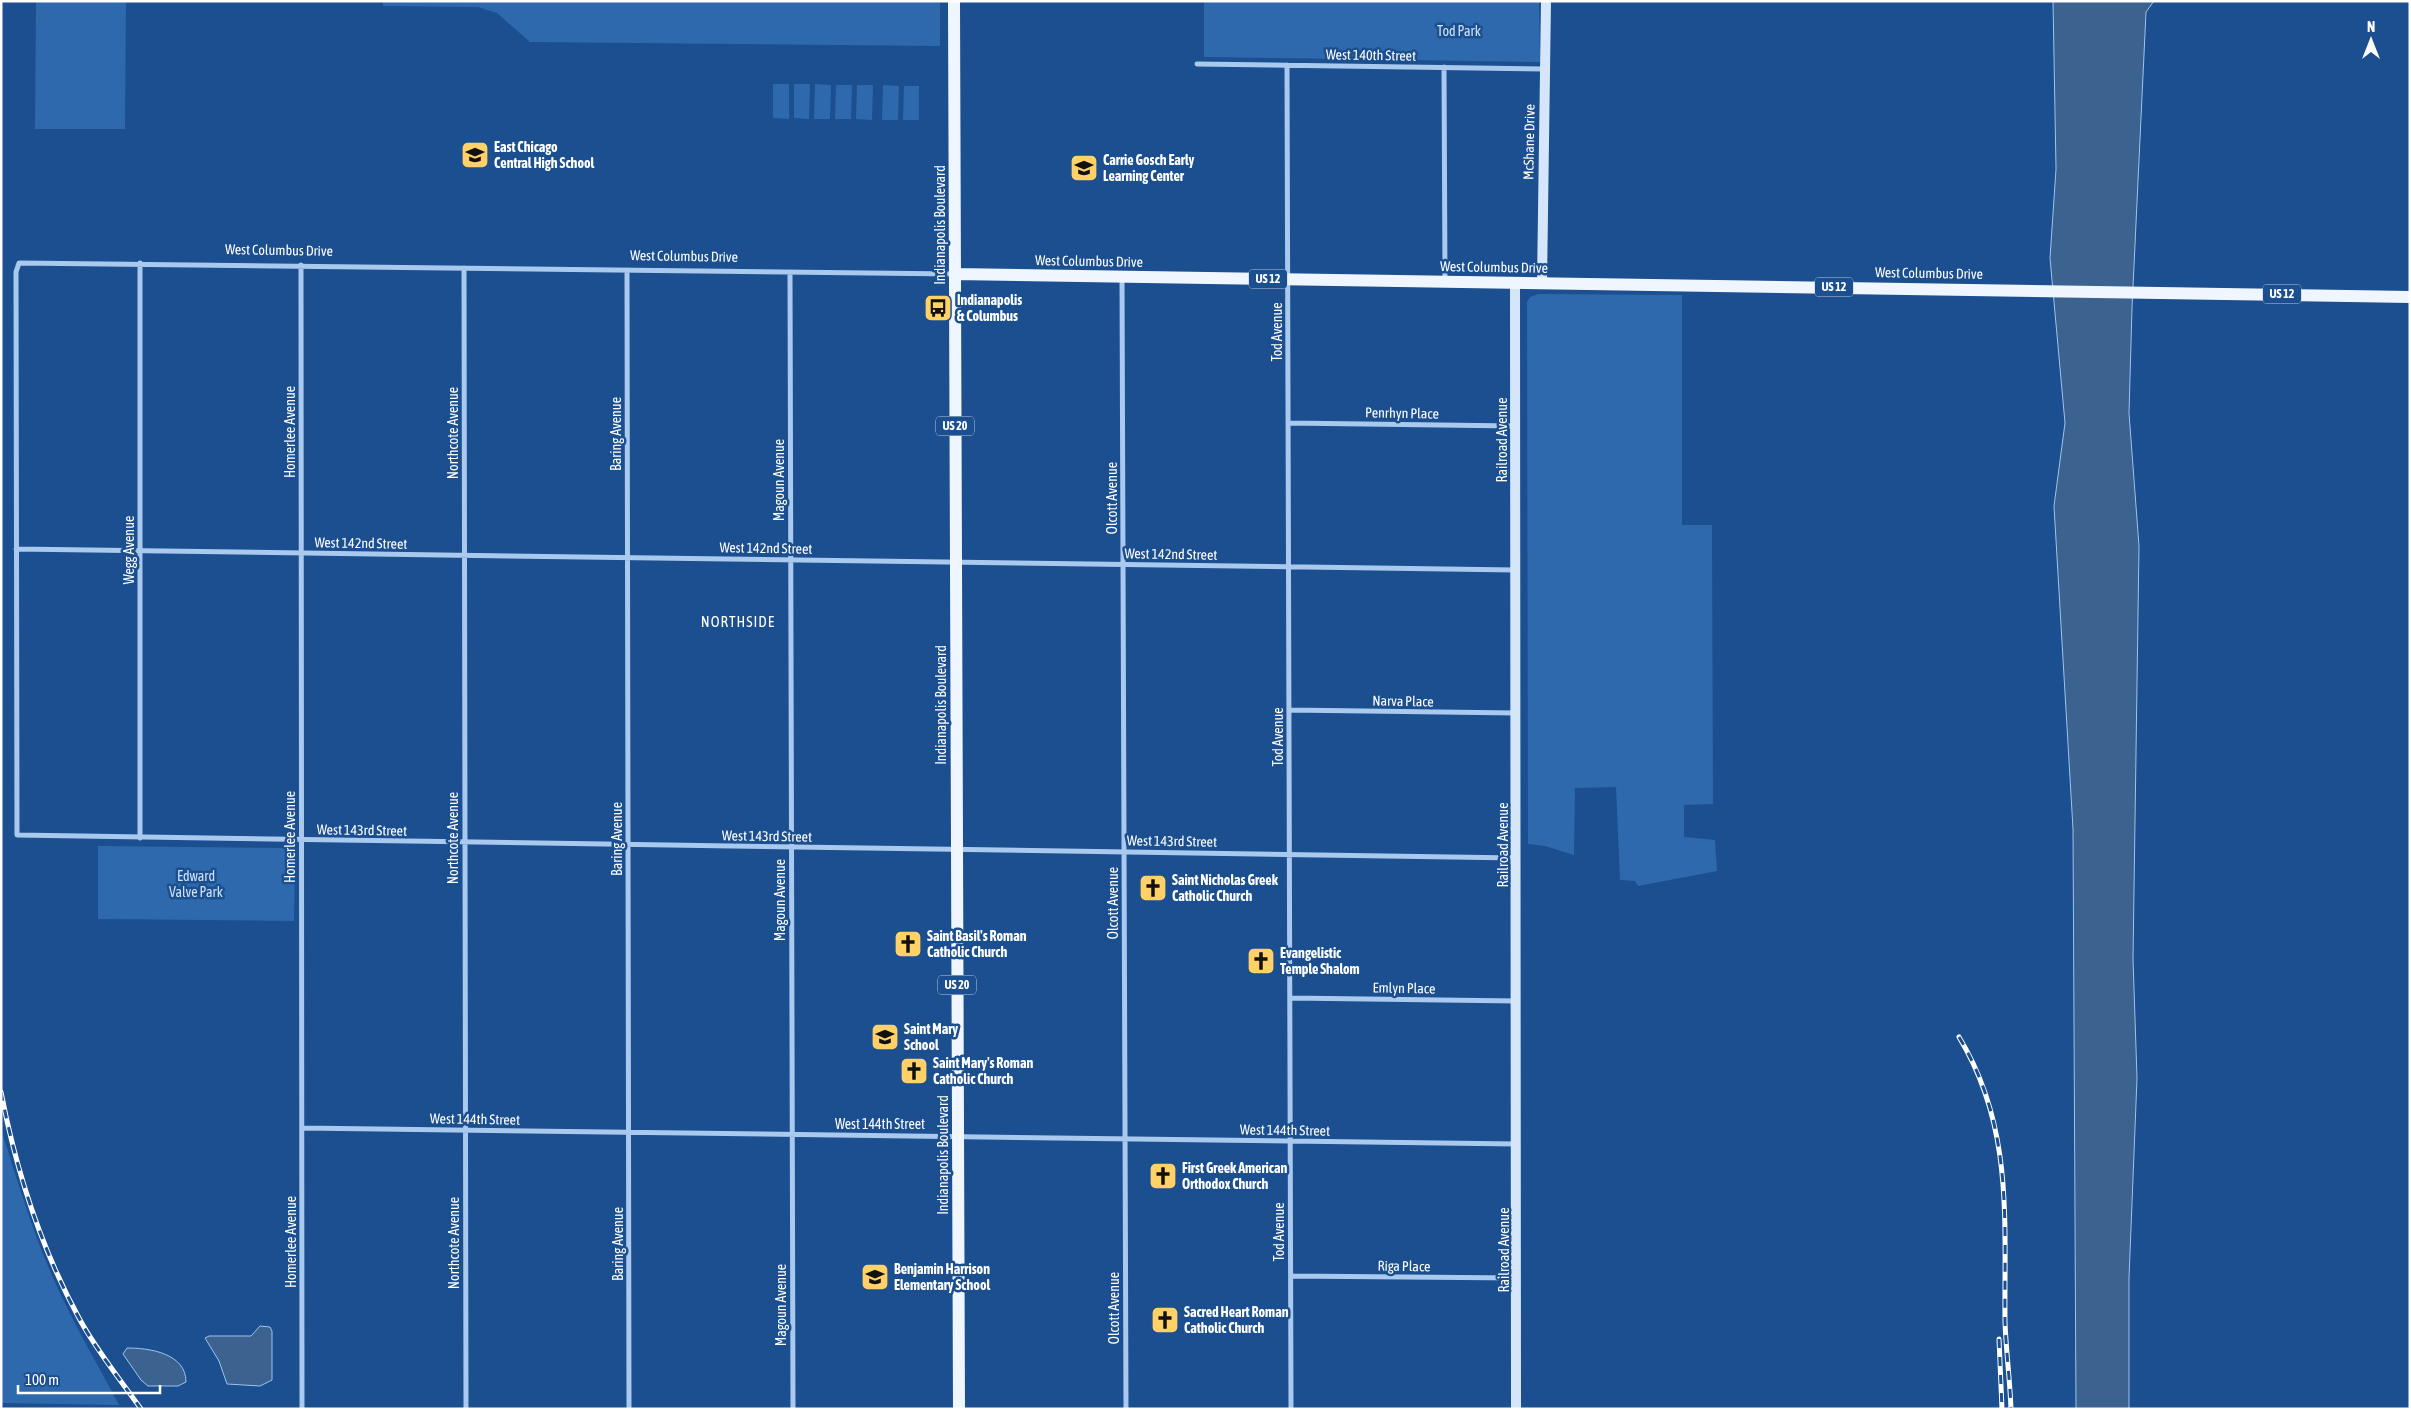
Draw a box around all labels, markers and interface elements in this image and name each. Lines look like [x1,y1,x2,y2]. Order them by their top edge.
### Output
north arrow [2346,15,2396,65]
text: N [2367,19,2375,35]
park label: Tod Park [1437,23,1481,39]
street label: West 140th Street [1326,46,1416,64]
street label: McShane Drive [1520,104,1538,180]
place label: East Chicago Central High School [494,139,595,171]
school or university icon: East Chicago Central High School [460,140,490,170]
place label: Carrie Gosch Early Learning Center [1103,152,1195,184]
school or university icon: Carrie Gosch Early Learning Center [1069,153,1099,183]
street label: Indianapolis Boulevard [932,165,948,285]
street label: West Columbus Drive [225,241,333,259]
street label: West Columbus Drive [630,247,738,265]
street label: West Columbus Drive [1035,252,1143,270]
street label: West Columbus Drive [1440,258,1548,276]
street label: West Columbus Drive [1875,264,1983,282]
road number: US 12 [1249,270,1287,288]
road number: US 12 [1815,278,1853,296]
road number: US 12 [2263,284,2301,304]
place label: Indianapolis & Columbus [957,292,1022,324]
bus stop icon: Indianapolis & Columbus [923,293,953,323]
street label: Tod Avenue [1269,302,1285,362]
street label: Homerlee Avenue [282,386,298,478]
street label: Northcote Avenue [445,387,461,479]
street label: Baring Avenue [608,397,624,471]
street label: Railroad Avenue [1494,398,1510,482]
street label: Penrhyn Place [1365,404,1439,422]
road number: US 20 [936,416,974,436]
street label: Magoun Avenue [771,439,787,521]
street label: Olcott Avenue [1104,462,1120,534]
street label: Wegg Avenue [121,516,137,584]
street label: West 142nd Street [314,534,408,552]
street label: West 142nd Street [719,539,813,557]
street label: West 142nd Street [1124,545,1218,563]
district label: NORTHSIDE [701,613,775,630]
street label: Indianapolis Boulevard [933,645,949,765]
street label: Narva Place [1372,692,1434,710]
street label: Tod Avenue [1270,707,1286,767]
street label: Homerlee Avenue [282,791,298,883]
street label: Northcote Avenue [445,792,461,884]
street label: Baring Avenue [609,802,625,876]
street label: Railroad Avenue [1495,803,1511,887]
street label: West 143rd Street [317,821,407,839]
street label: West 143rd Street [722,827,812,845]
street label: West 143rd Street [1127,832,1217,850]
street label: Magoun Avenue [772,859,788,941]
street label: Olcott Avenue [1105,867,1121,939]
park label: Edward Valve Park [169,868,223,900]
place label: Saint Nicholas Greek Catholic Church [1172,872,1279,904]
church icon: Saint Nicholas Greek Catholic Church [1138,873,1168,903]
place label: Saint Basil's Roman Catholic Church [927,928,1027,960]
church icon: Saint Basil's Roman Catholic Church [893,929,923,959]
place label: Evangelistic Temple Shalom [1280,945,1360,977]
church icon: Evangelistic Temple Shalom [1246,946,1276,976]
road number: US 20 [938,976,976,994]
street label: Emlyn Place [1373,979,1435,997]
place label: Saint Mary School [904,1021,958,1053]
school or university icon: Saint Mary School [870,1022,900,1052]
place label: Saint Mary's Roman Catholic Church [933,1055,1033,1087]
church icon: Saint Mary's Roman Catholic Church [899,1056,929,1086]
street label: Indianapolis Boulevard [935,1095,951,1215]
street label: West 144th Street [430,1110,520,1128]
street label: West 144th Street [835,1116,925,1132]
street label: West 144th Street [1240,1121,1330,1139]
place label: First Greek American Orthodox Church [1182,1160,1287,1192]
church icon: First Greek American Orthodox Church [1148,1161,1178,1191]
street label: Homerlee Avenue [283,1196,299,1288]
street label: Northcote Avenue [446,1197,462,1289]
street label: Tod Avenue [1271,1202,1287,1262]
street label: Baring Avenue [610,1207,626,1281]
street label: Railroad Avenue [1496,1208,1512,1292]
street label: Riga Place [1377,1258,1431,1274]
place label: Benjamin Harrison Elementary School [894,1261,990,1293]
school or university icon: Benjamin Harrison Elementary School [860,1262,890,1292]
street label: Magoun Avenue [773,1264,789,1346]
street label: Olcott Avenue [1106,1272,1122,1344]
place label: Sacred Heart Roman Catholic Church [1184,1304,1289,1336]
church icon: Sacred Heart Roman Catholic Church [1150,1305,1180,1335]
scale bar [18,1362,160,1394]
text: 100 m [25,1371,59,1388]

